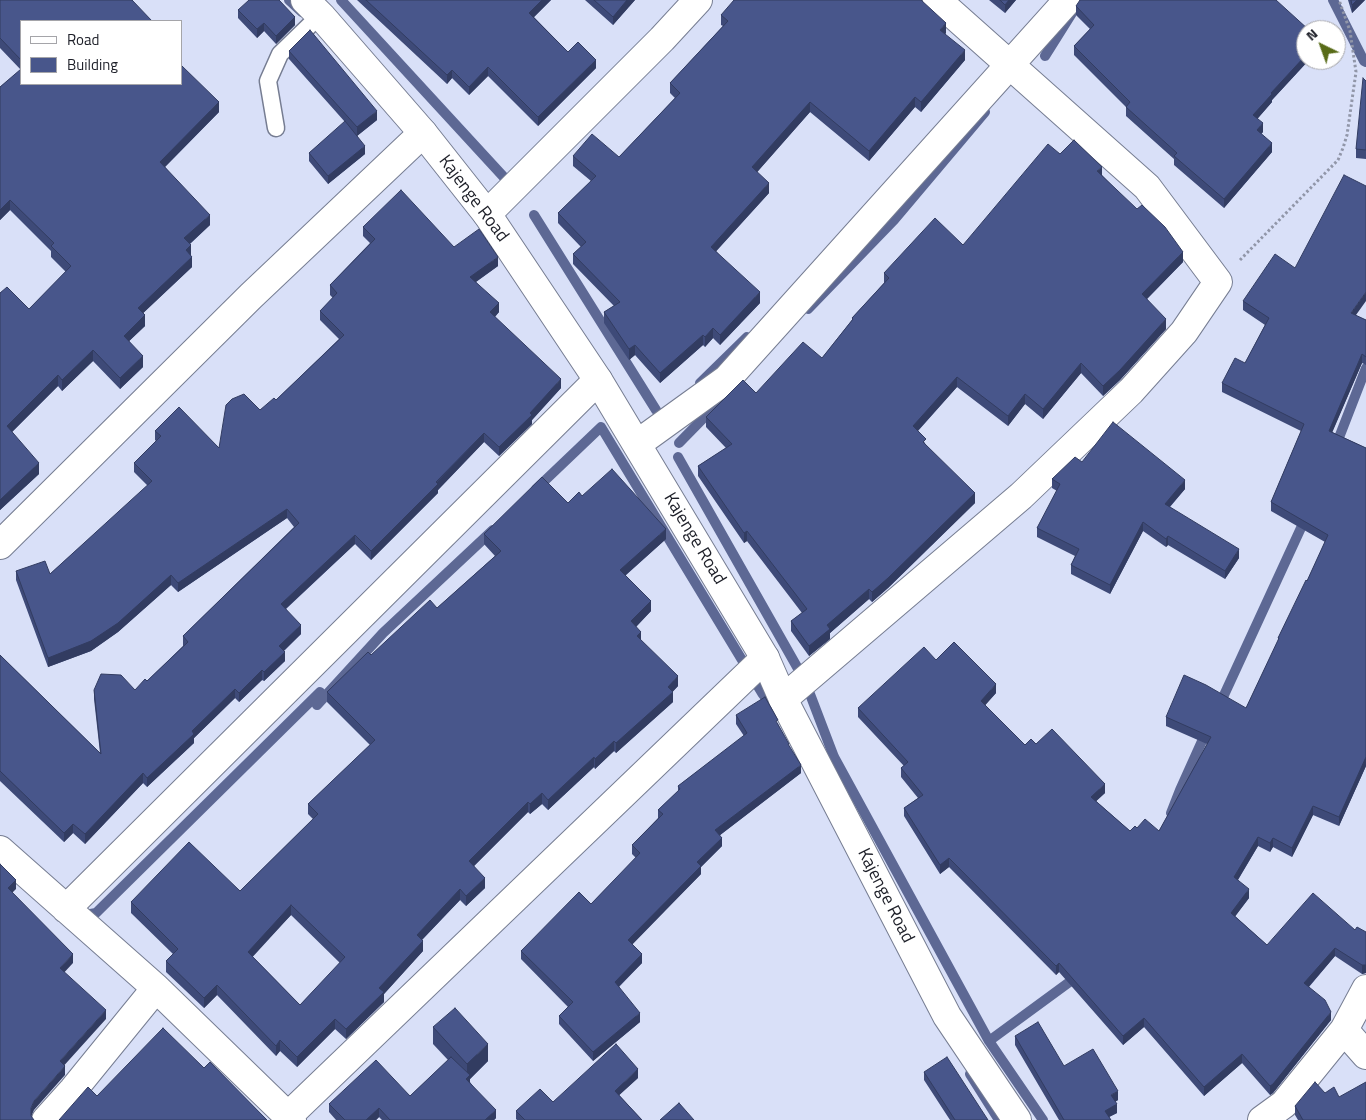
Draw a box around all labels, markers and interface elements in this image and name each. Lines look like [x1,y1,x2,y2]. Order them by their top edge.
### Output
legend [20,20,182,85]
north arrow [1296,20,1346,70]
text: N [1301,23,1322,45]
text: Road [67,28,99,51]
text: Building [67,53,118,76]
street label: Kajenge Road [433,151,513,247]
street label: Kajenge Road [658,489,730,589]
street label: Kajenge Road [852,845,918,947]

